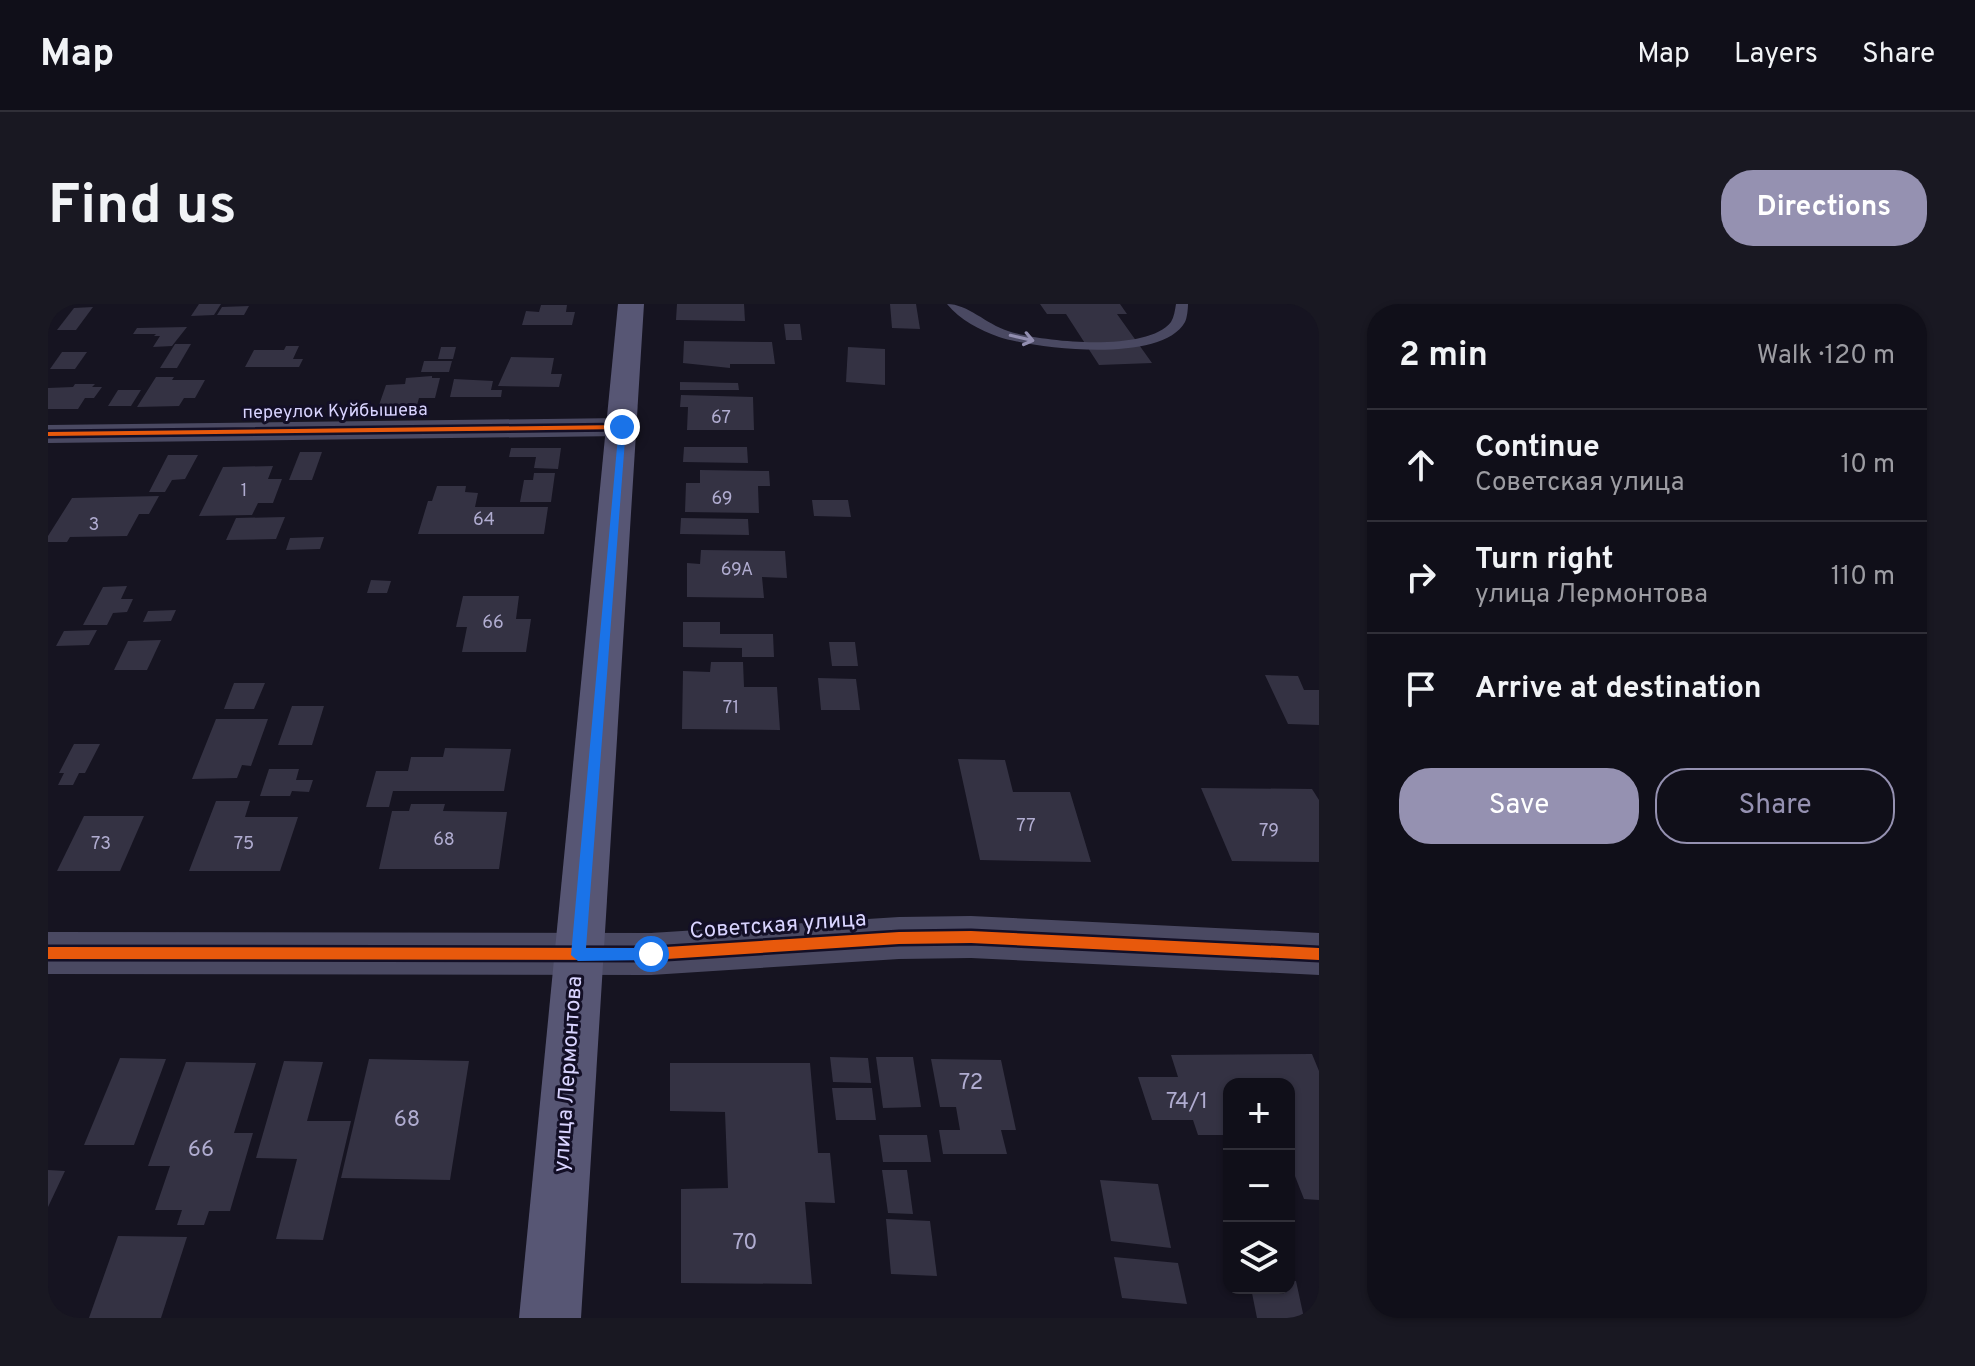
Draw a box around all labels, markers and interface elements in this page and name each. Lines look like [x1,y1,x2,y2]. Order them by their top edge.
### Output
text: Map [40,31,114,80]
text: Map [1637,37,1690,73]
text: Layers [1734,37,1818,73]
text: Share [1862,37,1935,73]
button: Directions [1721,170,1927,246]
text: Find us [48,173,237,243]
one-way arrow [1009,331,1034,346]
text: 2 min [1399,335,1488,378]
text: Walk · 120 m [1757,340,1895,373]
street label: переулок Куйбышева [242,399,428,425]
house number: 67 [711,407,731,430]
route end [604,409,640,445]
text: Continue [1475,430,1600,467]
icon: ahead [1399,443,1443,487]
text: 10 m [1840,449,1895,482]
text: Советская улица [1475,467,1684,500]
house number: 1 [241,480,247,503]
house number: 69 [712,488,732,511]
house number: 64 [473,509,495,532]
house number: 3 [89,514,99,537]
text: Turn right [1475,542,1613,579]
icon: right [1399,555,1443,599]
house number: 69А [721,559,753,582]
text: 110 m [1831,561,1895,594]
text: улица Лермонтова [1475,579,1708,612]
house number: 66 [482,612,504,635]
icon: arrive [1399,667,1443,711]
text: Arrive at destination [1475,671,1761,708]
house number: 71 [723,697,739,720]
button: Save [1399,768,1639,844]
button: Share [1655,768,1895,844]
house number: 77 [1016,815,1036,838]
house number: 79 [1259,820,1279,843]
house number: 68 [433,829,455,852]
house number: 73 [91,833,111,856]
house number: 75 [234,833,254,856]
street label: Советская улица [689,906,867,946]
route start [633,936,669,972]
street label: улица Лермонтова [549,975,589,1173]
house number: 72 [959,1070,983,1097]
map controls [1223,1078,1295,1294]
button: + [1223,1078,1295,1150]
house number: 74/1 [1166,1089,1208,1116]
house number: 68 [394,1107,420,1134]
house number: 66 [188,1137,214,1164]
button: − [1223,1150,1295,1222]
button: layers [1223,1222,1295,1294]
house number: 70 [733,1230,757,1257]

